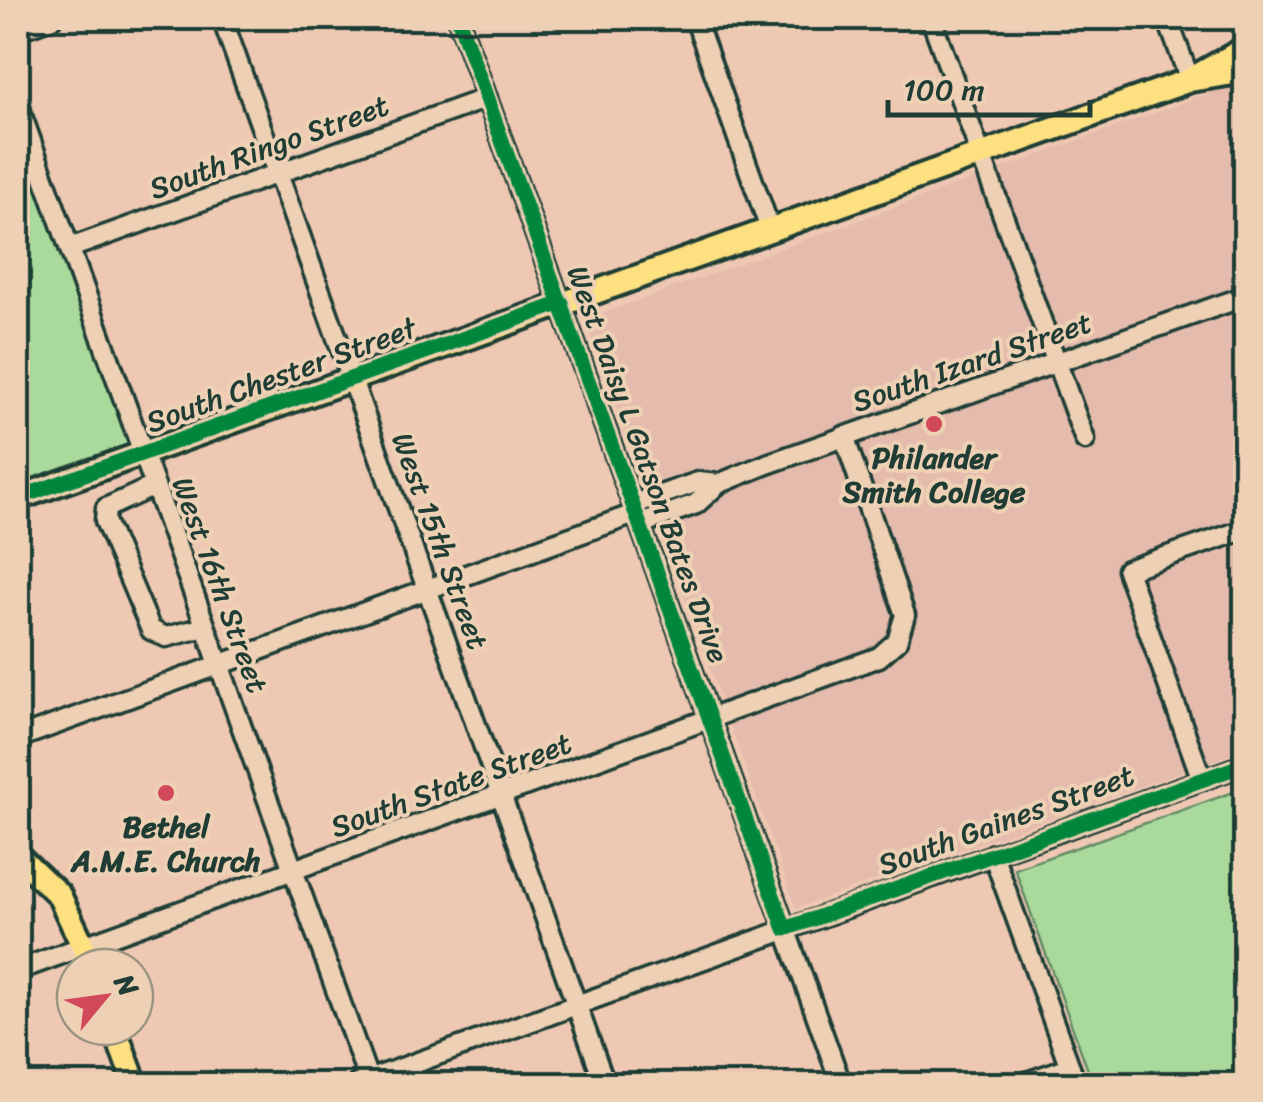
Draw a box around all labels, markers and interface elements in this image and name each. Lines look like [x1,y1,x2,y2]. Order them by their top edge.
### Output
scale bar [888,55,1090,117]
text: 100 m [903,63,985,117]
street label: South Ringo Street [141,79,397,215]
street label: West Daisy L Gatson Bates Drive [551,258,745,670]
street label: South Izard Street [845,296,1099,428]
street label: South Chester Street [138,300,426,449]
marker: Philander Smith College [923,413,945,435]
street label: West 15th Street [376,425,504,657]
place label: Philander Smith College [842,431,1026,519]
street label: West 16th Street [156,469,284,701]
street label: South State Street [323,716,579,854]
street label: South Gaines Street [870,749,1142,891]
marker: Bethel A.M.E. Church [155,782,177,804]
place label: Bethel A.M.E. Church [69,800,261,888]
north arrow [55,947,155,1047]
text: N [100,964,153,1006]

